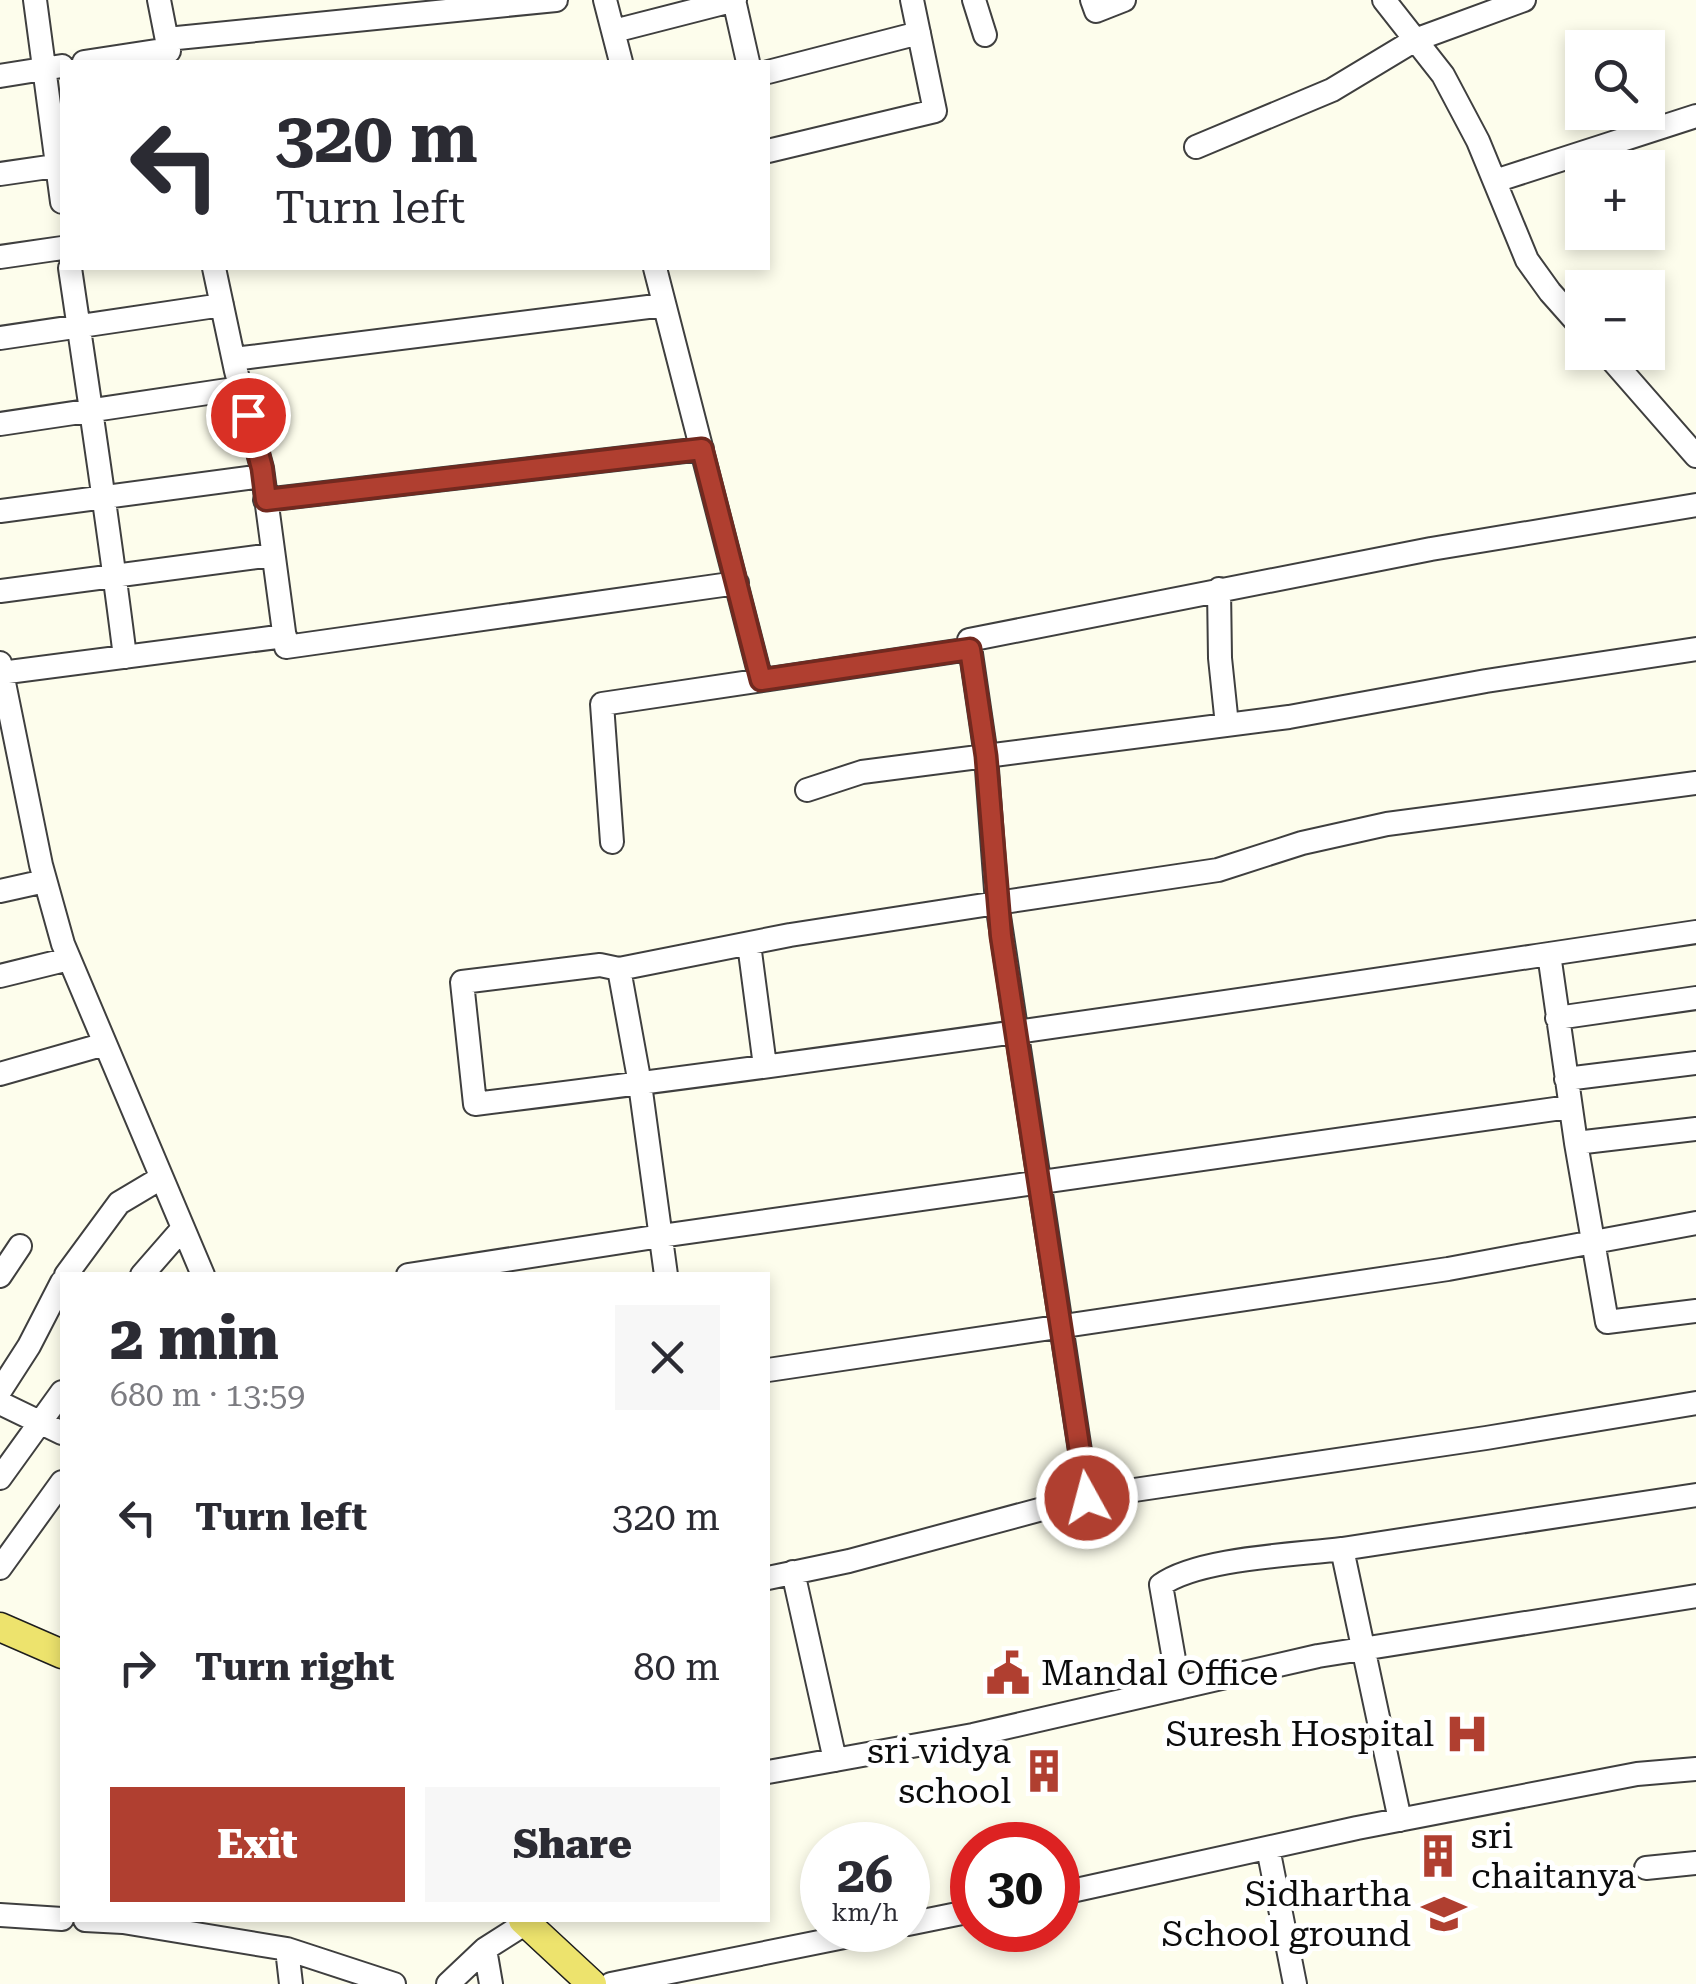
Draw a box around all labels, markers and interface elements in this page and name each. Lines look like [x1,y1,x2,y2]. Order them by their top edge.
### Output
map controls [1565,30,1665,370]
button: search [1565,30,1665,130]
text: 320 m [275,97,478,179]
icon: left [110,100,240,230]
button: + [1565,150,1665,250]
text: Turn left [275,181,465,234]
button: − [1565,270,1665,370]
pin [206,373,291,458]
icon: arrive [221,388,276,443]
text: 2 min [110,1303,279,1374]
button: close [615,1305,720,1410]
text: 680 m · 13:59 [110,1376,305,1414]
position arrow [1035,1446,1139,1550]
icon: left [110,1490,165,1545]
text: Turn left [195,1495,367,1539]
text: 320 m [612,1495,720,1539]
icon: right [110,1640,165,1695]
text: Turn right [195,1645,394,1689]
text: 80 m [633,1645,720,1689]
public building icon: Mandal Office [984,1649,1032,1697]
place label: Mandal Office [1041,1653,1278,1694]
hospital icon: Suresh Hospital [1443,1710,1491,1758]
place label: Suresh Hospital [1166,1714,1434,1755]
place label: sri vidya school [867,1731,1011,1812]
building icon: sri vidya school [1020,1747,1068,1795]
button: Exit [110,1787,405,1902]
button: Share [425,1787,720,1902]
place label: sri chaitanya [1471,1816,1636,1897]
speed limit sign: 30 [950,1822,1080,1952]
building icon: sri chaitanya [1414,1832,1462,1880]
text: 26 [837,1846,893,1904]
place label: Sidhartha School ground [1162,1874,1411,1955]
school or university icon: Sidhartha School ground [1420,1890,1468,1938]
text: km/h [832,1898,898,1927]

